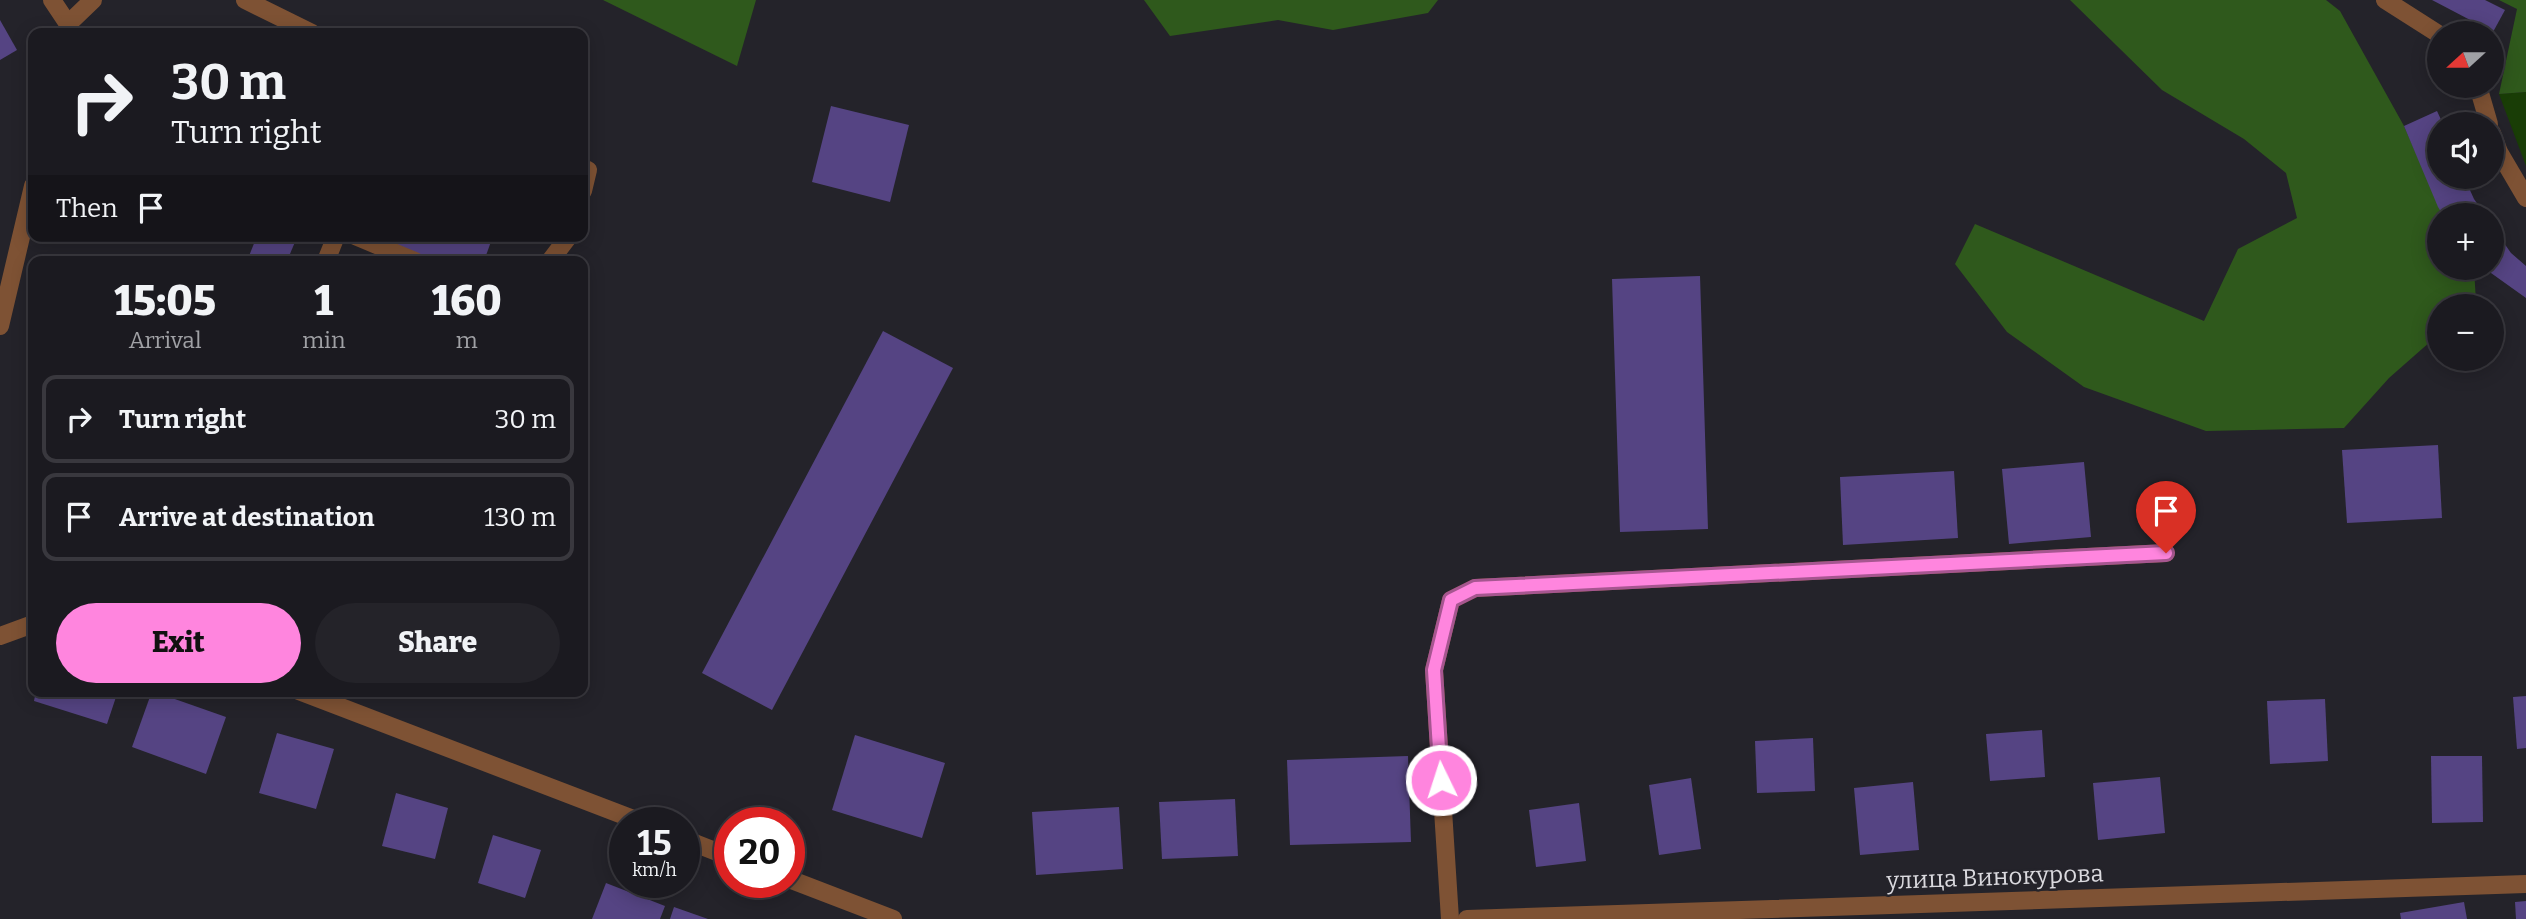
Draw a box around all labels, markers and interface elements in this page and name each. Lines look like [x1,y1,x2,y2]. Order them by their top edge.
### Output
north arrow [2427,21,2504,98]
map controls [2427,21,2504,371]
text: 30 m [171,53,286,112]
icon: right [56,56,147,147]
button: sound [2427,112,2504,189]
text: Turn right [171,113,322,151]
icon: arrive [132,189,170,227]
text: Then [56,193,118,224]
button: + [2427,203,2504,280]
text: 15:05 [114,276,216,326]
text: 1 [315,276,333,326]
text: 160 [432,276,502,326]
button: − [2427,294,2504,371]
text: Arrival [129,326,202,354]
text: min [302,326,346,354]
text: m [456,326,478,354]
icon: right [60,400,98,438]
text: Turn right [119,404,246,435]
text: 30 m [495,404,556,435]
pin [2136,481,2196,553]
icon: arrive [2147,492,2185,530]
icon: arrive [60,498,98,536]
text: Arrive at destination [119,502,374,533]
text: 130 m [484,502,556,533]
button: Exit [56,603,301,683]
button: Share [315,603,560,683]
position arrow [1404,743,1478,817]
speed limit sign: 20 [714,807,805,898]
text: 15 [637,822,672,864]
text: km/h [632,859,677,881]
street label: улица Винокурова [1885,859,2104,895]

